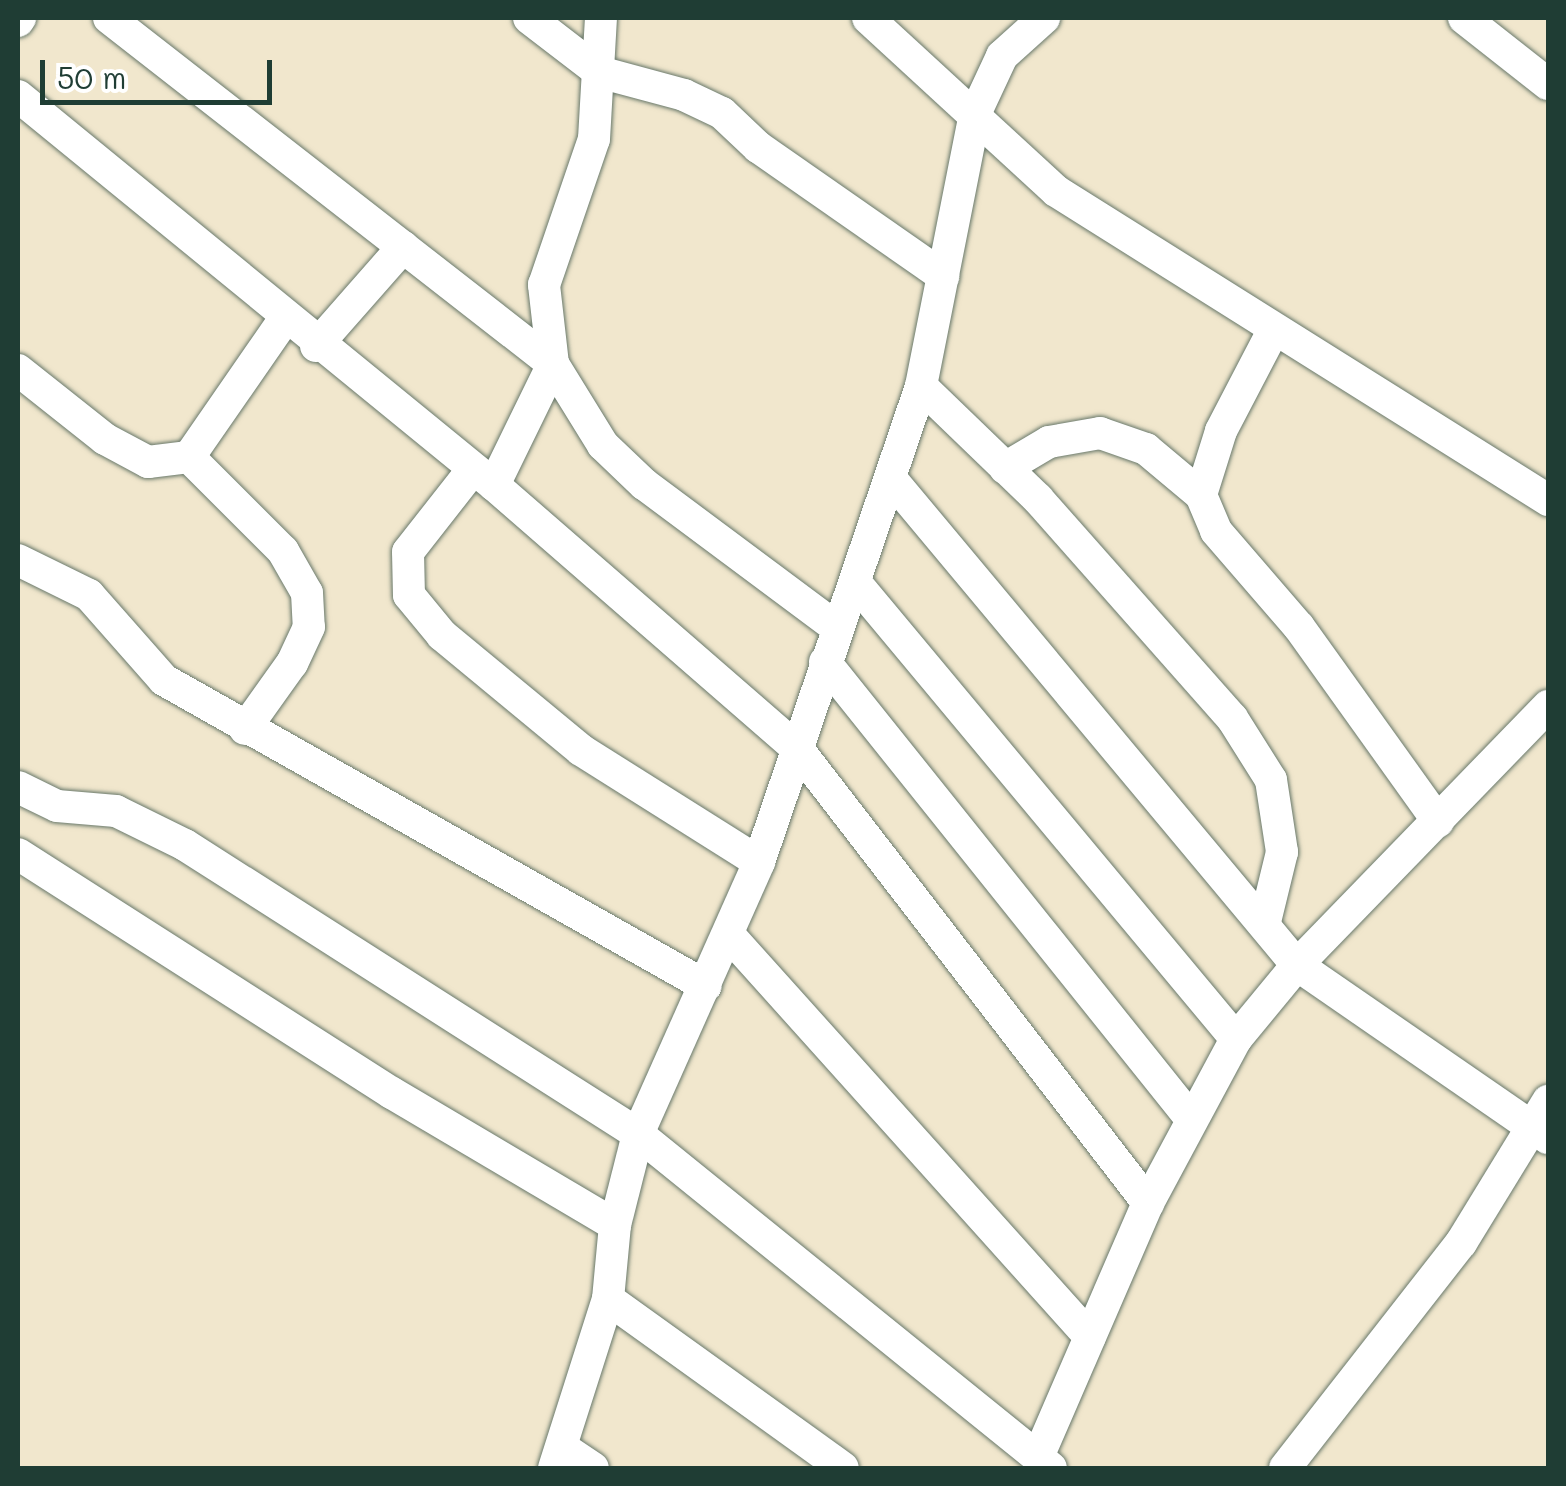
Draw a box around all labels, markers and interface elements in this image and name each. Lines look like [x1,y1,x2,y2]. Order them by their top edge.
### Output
scale bar [45,40,278,102]
text: 50 m [57,57,127,97]

